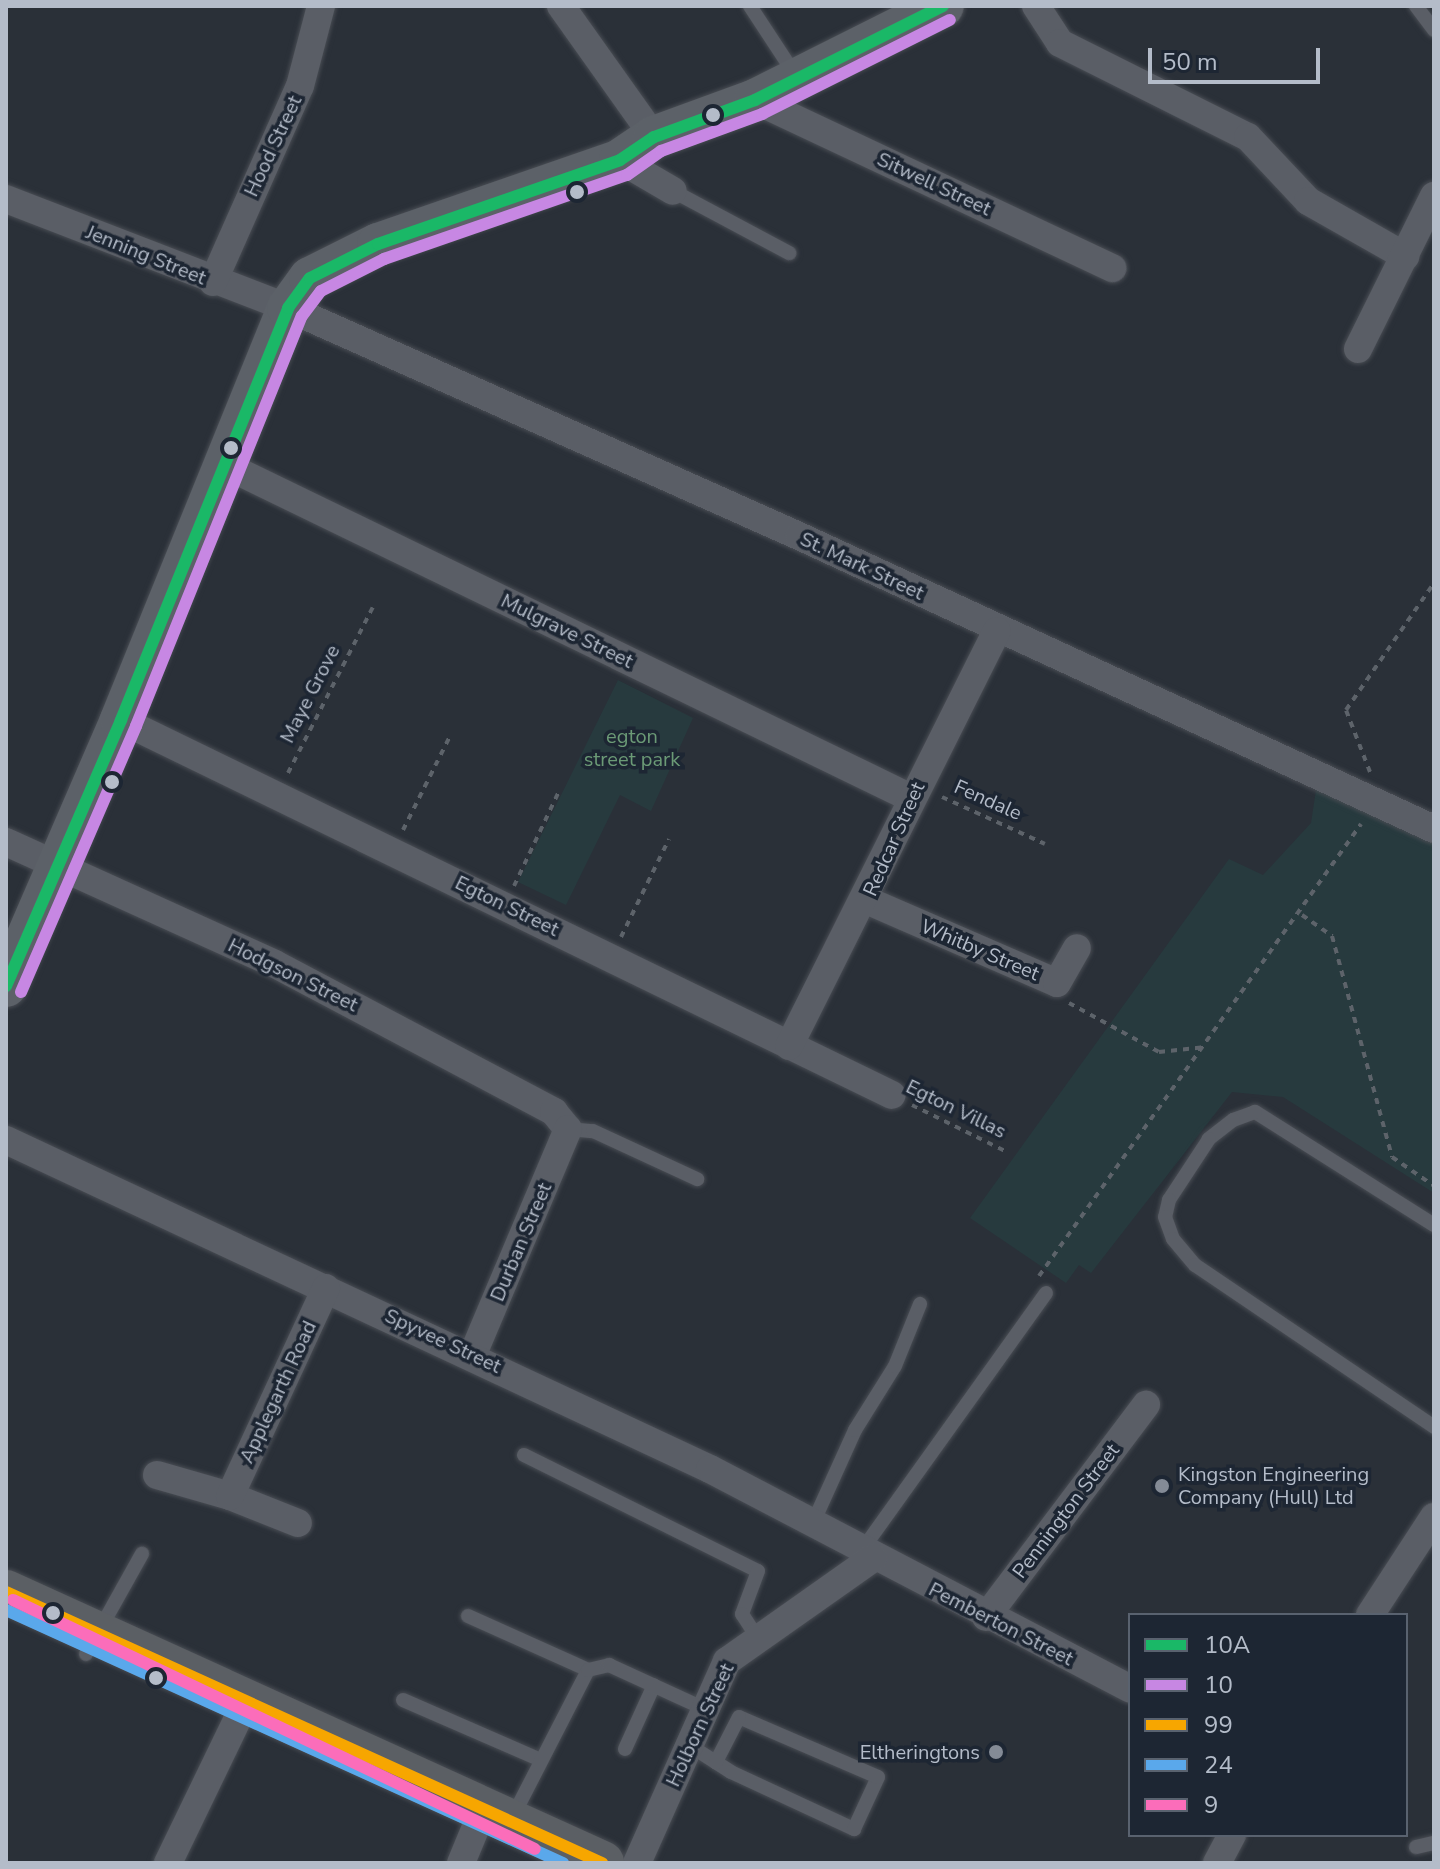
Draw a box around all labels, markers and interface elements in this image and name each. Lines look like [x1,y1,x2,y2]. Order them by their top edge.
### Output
scale bar [1152,32,1324,82]
text: 50 m [1162,46,1218,78]
street label: Hood Street [239,92,307,200]
unlabelled marker [705,107,721,123]
street label: Sitwell Street [873,147,995,221]
unlabelled marker [569,184,585,200]
street label: Jenning Street [83,220,209,290]
unlabelled marker [223,440,239,456]
street label: St. Mark Street [796,527,928,605]
street label: Mulgrave Street [497,589,637,673]
street label: Maye Grove [275,641,345,747]
park label: egton street park [584,725,680,772]
unlabelled marker [104,774,120,790]
street label: Fendale [951,775,1025,825]
street label: Redcar Street [858,778,930,900]
street label: Egton Street [451,871,563,941]
street label: Whitby Street [917,914,1043,986]
street label: Hodgson Street [224,933,362,1017]
street label: Egton Villas [902,1074,1010,1144]
street label: Durban Street [485,1179,557,1305]
street label: Spyvee Street [381,1304,505,1378]
street label: Applegarth Road [234,1317,322,1467]
street label: Pennington Street [1008,1439,1124,1583]
place label: Kingston Engineering Company (Hull) Ltd [1178,1462,1369,1509]
marker: Kingston Engineering Company (Hull) Ltd [1153,1477,1171,1495]
street label: Pemberton Street [925,1577,1077,1671]
unlabelled marker [45,1605,61,1621]
legend [1128,1613,1408,1837]
text: 10A [1204,1629,1250,1661]
street label: Holborn Street [661,1660,739,1790]
text: 10 [1204,1669,1233,1701]
unlabelled marker [148,1670,164,1686]
text: 99 [1204,1709,1233,1741]
place label: Eltheringtons [860,1740,980,1764]
marker: Eltheringtons [987,1743,1005,1761]
text: 24 [1204,1749,1233,1781]
text: 9 [1204,1789,1218,1821]

